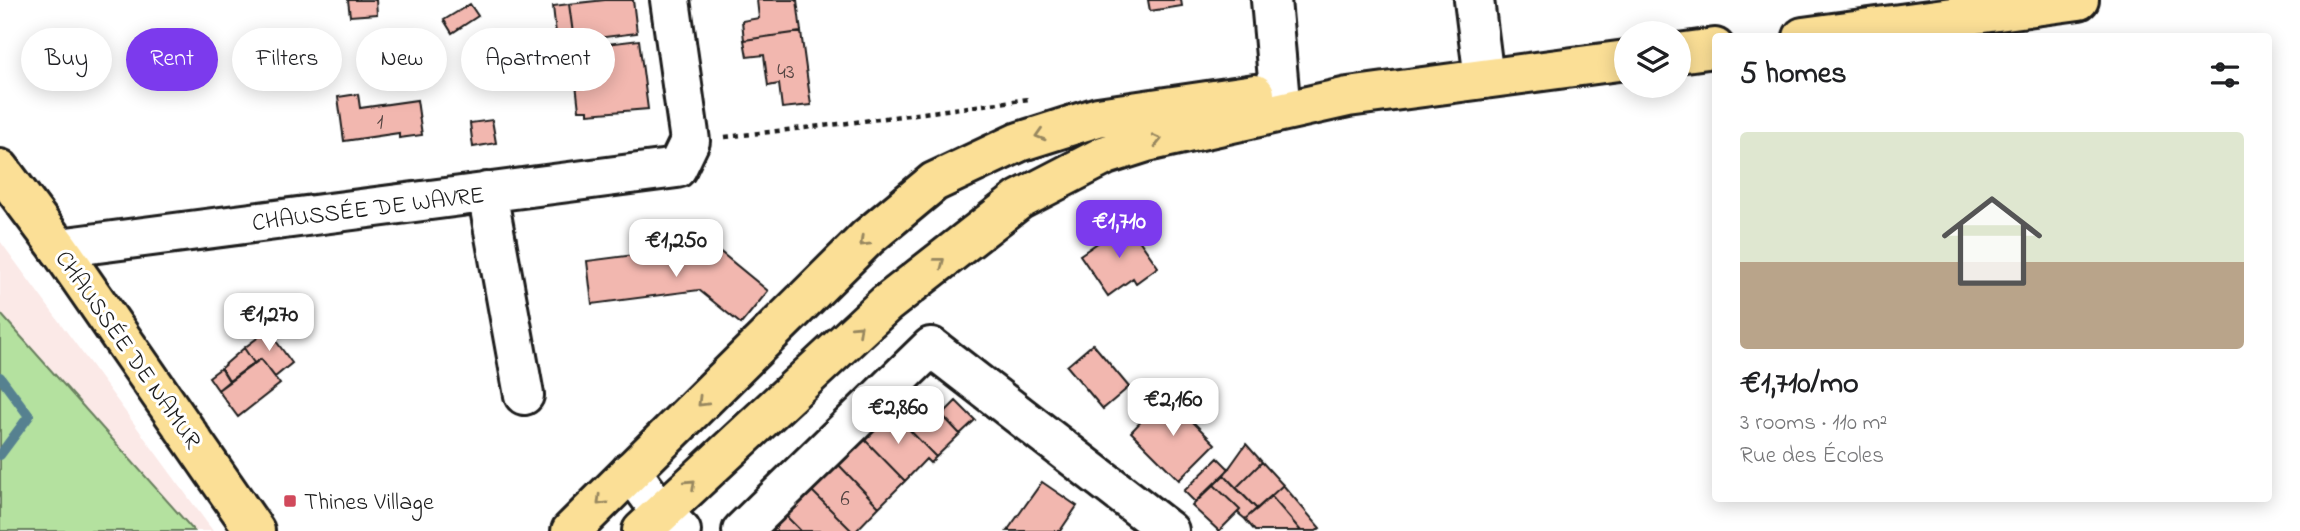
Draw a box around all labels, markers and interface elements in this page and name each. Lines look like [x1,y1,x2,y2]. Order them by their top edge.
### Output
map controls [1614,21,1691,98]
button: layers [1614,21,1691,98]
chip: Buy [21,28,112,91]
chip: Rent [126,28,218,91]
chip: Filters [232,28,342,91]
chip: New [356,28,447,91]
chip: Apartment [461,28,615,91]
text: 5 homes [1740,53,1847,97]
icon: filters [2206,56,2244,94]
house number: 43 [777,58,795,88]
house number: 1 [377,108,384,138]
one-way arrow [1034,127,1046,142]
one-way arrow [1151,133,1163,148]
icon: home [1929,178,2055,304]
street label: CHAUSSÉE DE WAVRE [250,179,486,242]
pin: €1,710 [1062,201,1176,260]
text: €1,710 [1092,206,1146,239]
pin: €1,250 [619,219,733,279]
text: €1,250 [645,225,707,258]
one-way arrow [859,234,872,246]
street label: CHAUSSÉE DE NAMUR [45,244,209,457]
one-way arrow [932,257,944,270]
pin: €1,270 [212,294,326,353]
text: €1,270 [240,299,298,332]
one-way arrow [850,325,863,338]
text: €1,710/mo [1740,363,1859,407]
pin: €2,160 [1116,378,1230,438]
text: €2,160 [1144,384,1202,417]
pin: €2,860 [841,386,955,446]
text: €2,860 [868,392,928,425]
one-way arrow [697,393,710,406]
text: 3 rooms · 110 m² [1740,407,1887,440]
text: Rue des Écoles [1740,440,1884,473]
one-way arrow [683,480,696,492]
house number: 6 [840,485,850,515]
place label: Thines Village [304,486,434,521]
one-way arrow [596,492,609,505]
marker: Thines Village [282,493,298,509]

